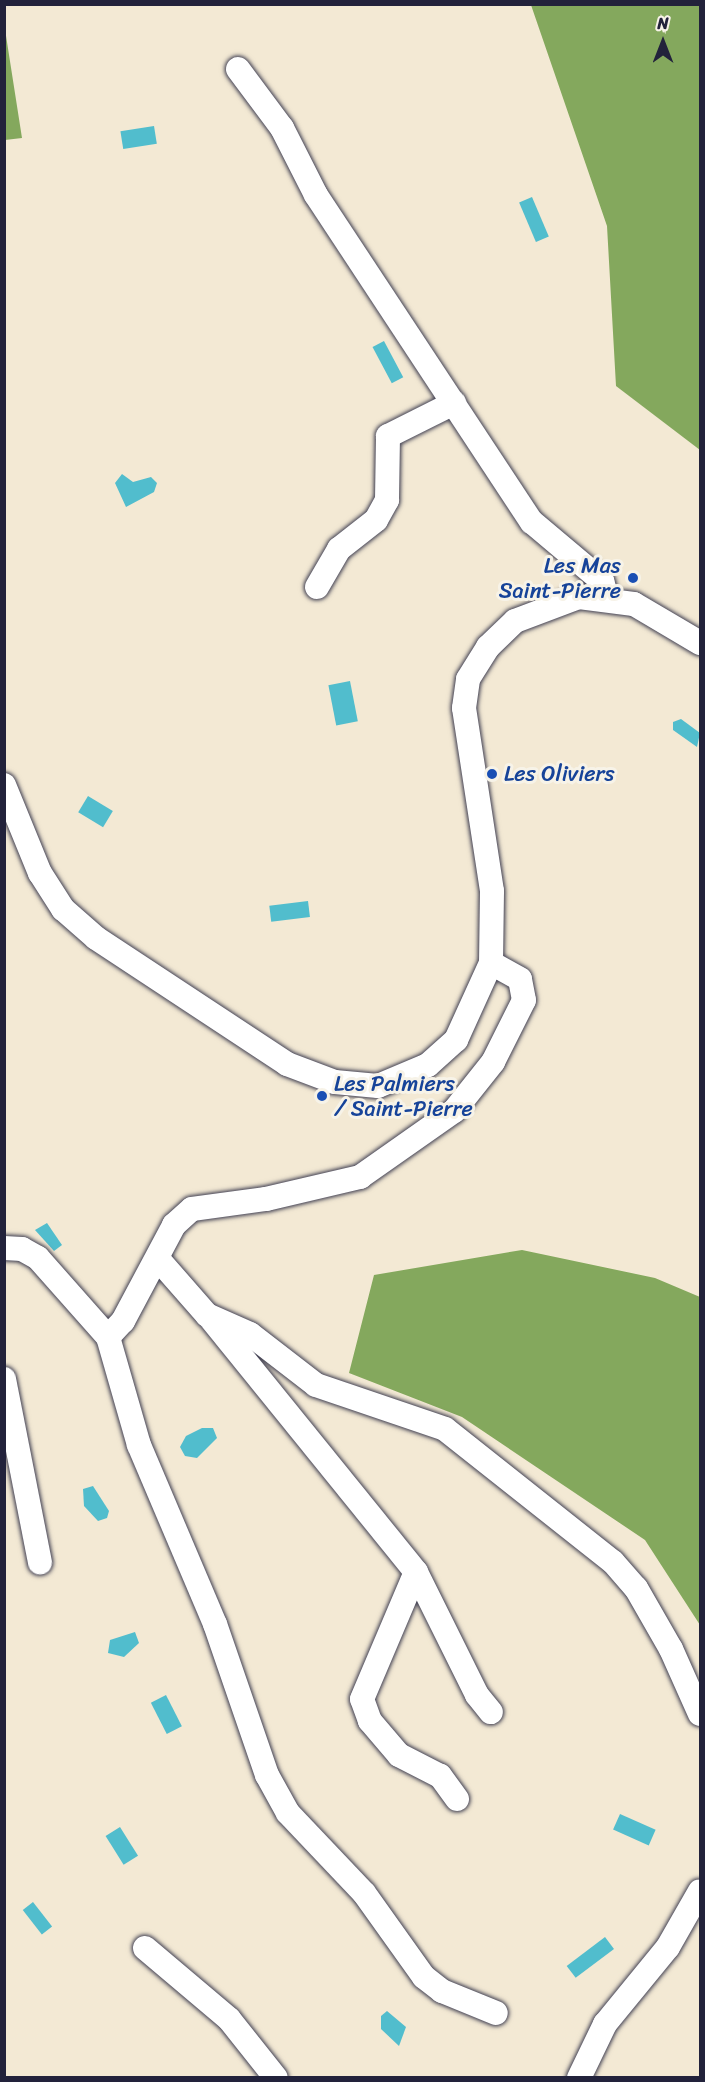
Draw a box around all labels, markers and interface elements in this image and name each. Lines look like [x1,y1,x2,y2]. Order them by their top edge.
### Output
text: N [657,9,669,38]
north arrow [633,12,693,72]
place label: Les Mas Saint-Pierre [499,552,621,604]
marker: Les Mas Saint-Pierre [626,571,640,585]
place label: Les Oliviers [504,761,614,787]
marker: Les Oliviers [485,767,499,781]
place label: Les Palmiers / Saint-Pierre [334,1070,473,1122]
marker: Les Palmiers / Saint-Pierre [315,1089,329,1103]

